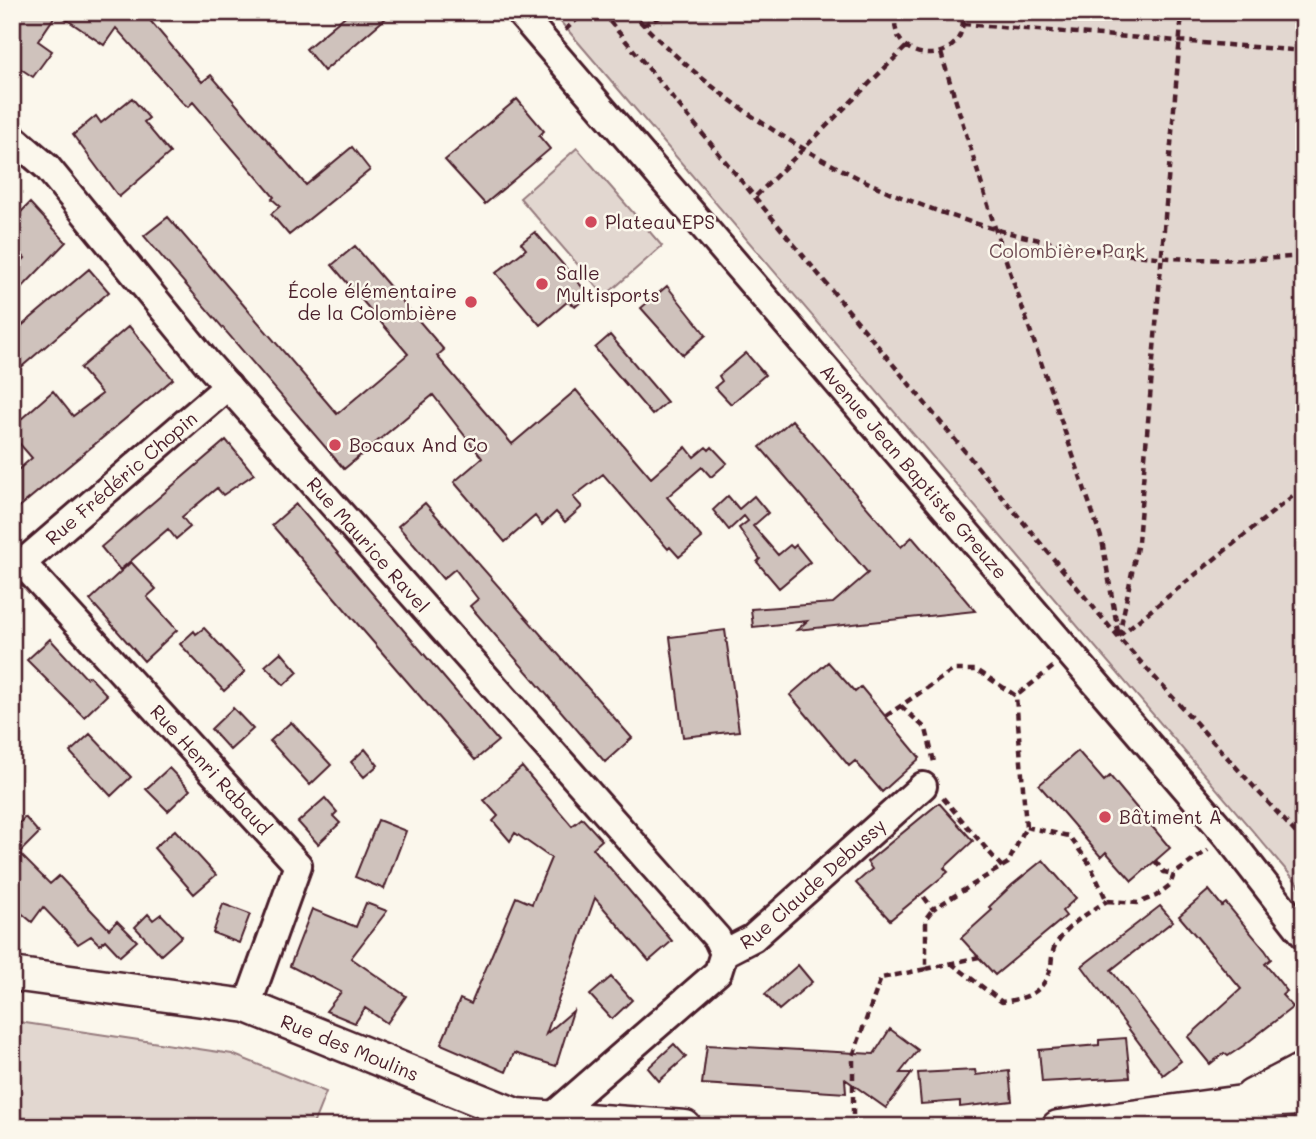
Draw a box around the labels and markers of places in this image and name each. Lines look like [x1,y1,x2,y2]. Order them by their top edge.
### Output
place label: Plateau EPS [605,209,715,234]
marker: Plateau EPS [583,214,599,230]
place label: Salle Multisports [556,260,660,307]
marker: Salle Multisports [534,276,550,292]
place label: École élémentaire de la Colombière [288,278,457,325]
marker: École élémentaire de la Colombière [463,294,479,310]
place label: Bocaux And Co [349,432,488,457]
marker: Bocaux And Co [327,437,343,453]
place label: Bâtiment A [1119,804,1222,829]
marker: Bâtiment A [1097,809,1113,825]

